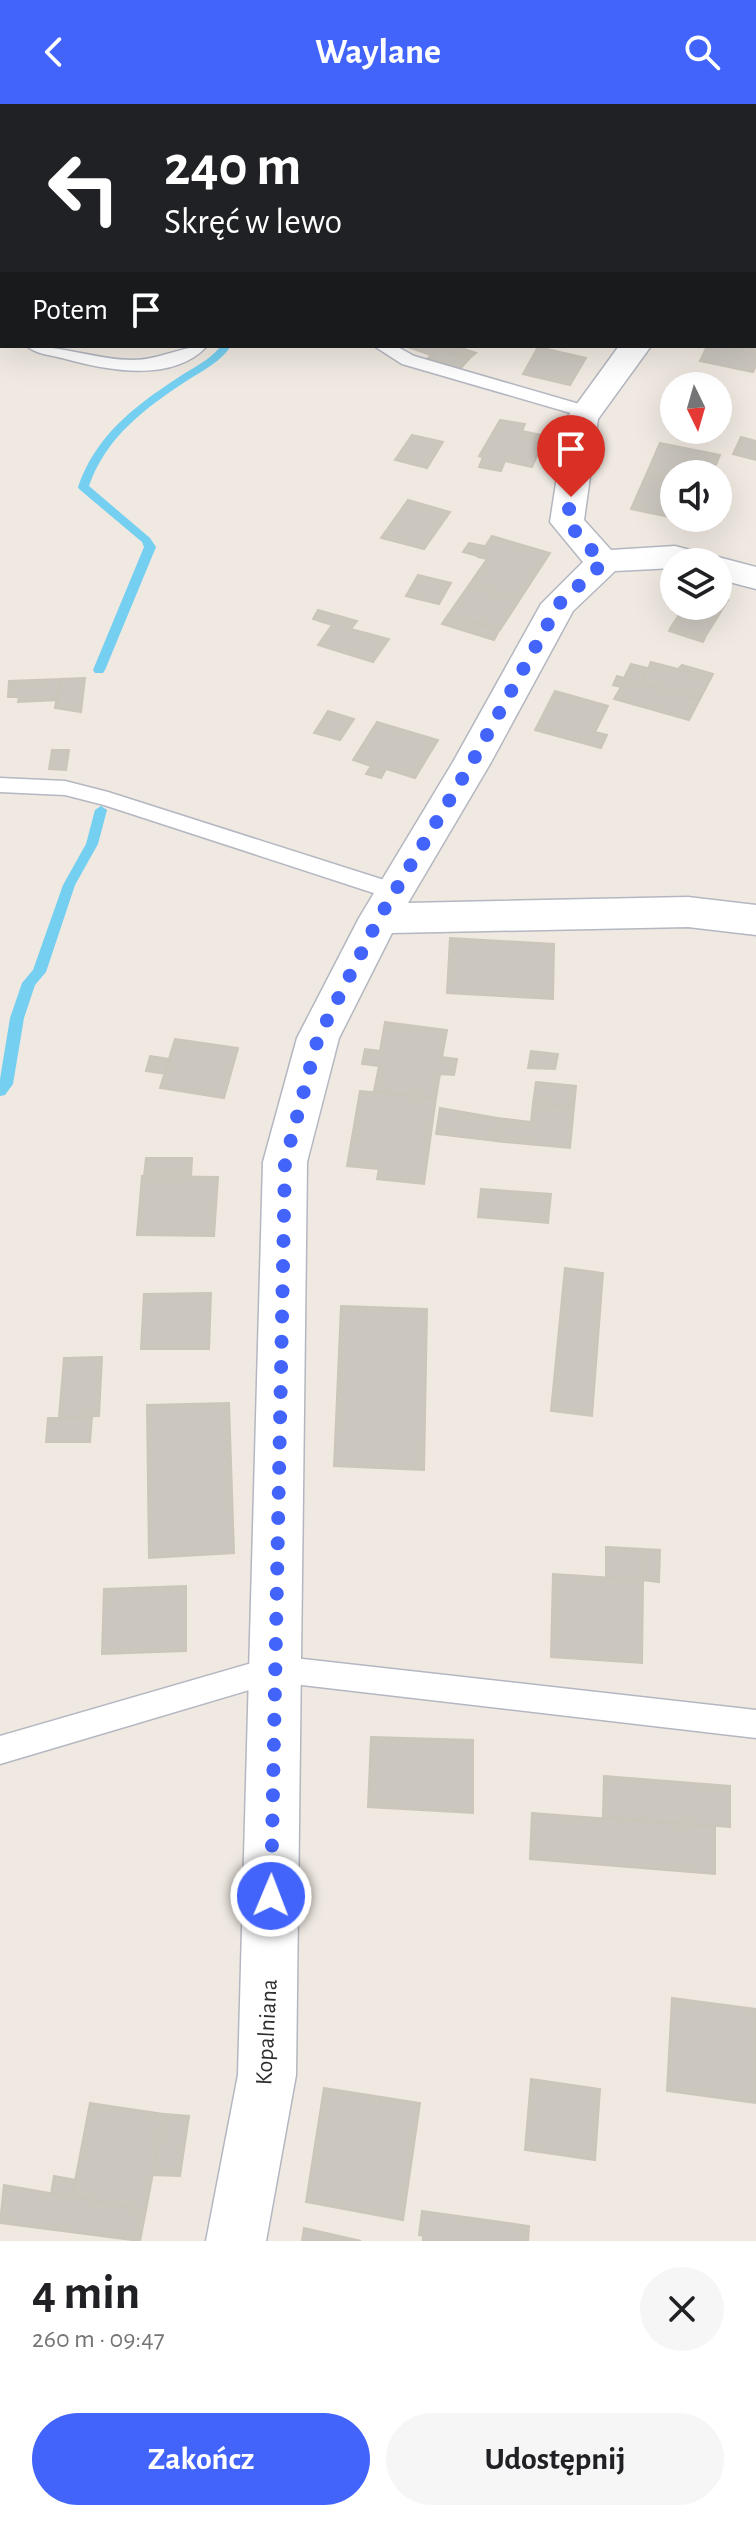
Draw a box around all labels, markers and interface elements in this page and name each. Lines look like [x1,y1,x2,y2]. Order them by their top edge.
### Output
icon: back [32,30,76,74]
icon: search [680,30,724,74]
text: Waylane [315,34,441,70]
icon: left [32,136,136,240]
text: 240 m [164,139,301,195]
text: Skręć w lewo [164,204,342,240]
icon: arrive [124,288,168,332]
text: Potem [32,295,108,325]
north arrow [660,372,732,444]
map controls [660,372,732,620]
pin [537,415,605,497]
icon: arrive [549,427,593,471]
button: sound [660,460,732,532]
button: layers [660,548,732,620]
position arrow [229,1854,313,1938]
street label: Kopalniana [252,1978,282,2086]
button: close [640,2267,724,2351]
text: 4 min [32,2270,140,2318]
text: 260 m · 09:47 [32,2326,165,2352]
button: Zakończ [32,2413,370,2505]
button: Udostępnij [386,2413,724,2505]

